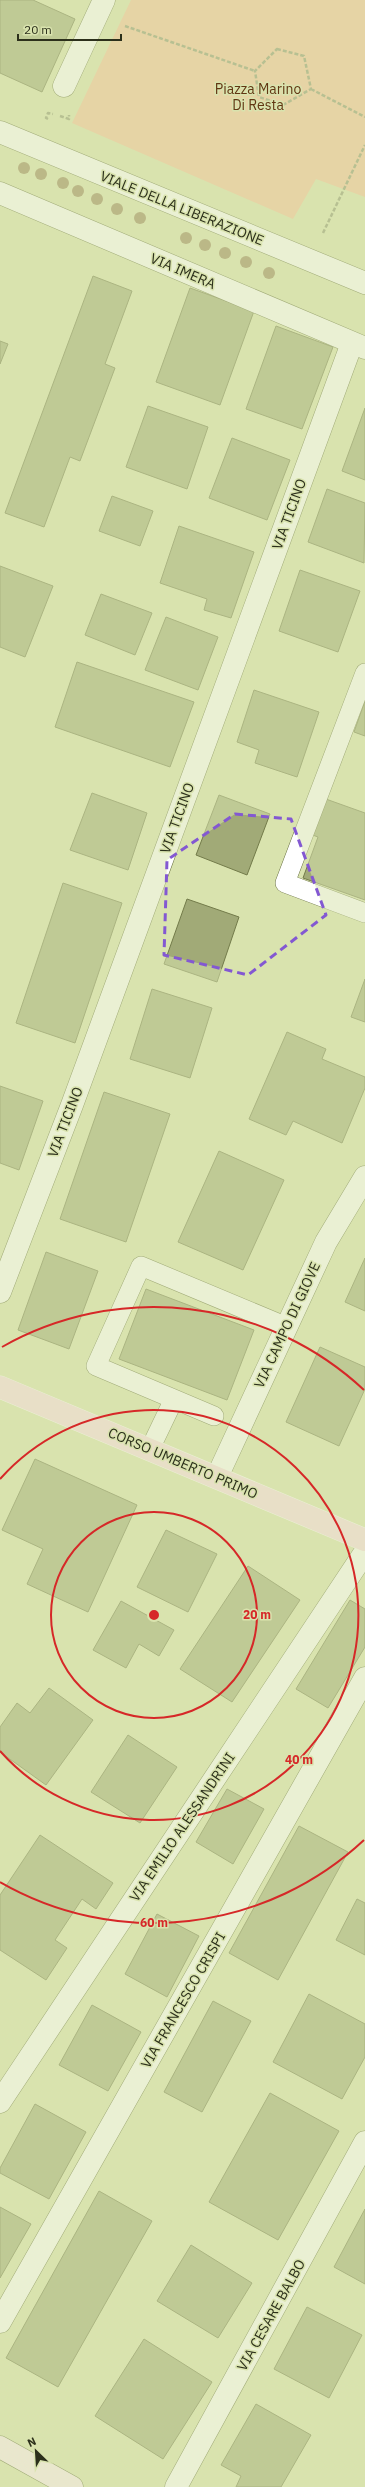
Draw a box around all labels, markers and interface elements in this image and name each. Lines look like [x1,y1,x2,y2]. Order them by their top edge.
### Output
scale bar [18,16,121,42]
text: 20 m [24,22,52,37]
park label: Piazza Marino Di Resta [215,80,301,114]
street label: VIALE DELLA LIBERAZIONE [97,167,267,249]
street label: VIA IMERA [148,249,219,293]
street label: VIA TICINO [268,476,310,552]
street label: VIA TICINO [156,780,198,856]
street label: VIA TICINO [43,1084,87,1160]
street label: VIA CAMPO DI GIOVE [250,1259,324,1391]
street label: CORSO UMBERTO PRIMO [105,1423,261,1503]
text: 20 m [243,1607,271,1622]
centre of rings [147,1608,161,1622]
street label: VIA EMILIO ALESSANDRINI [125,1749,239,1905]
text: 40 m [285,1752,313,1767]
text: 60 m [140,1915,168,1930]
street label: VIA FRANCESCO CRISPI [137,1929,229,2071]
street label: VIA CESARE BALBO [233,2256,309,2374]
north arrow [16,2431,56,2471]
text: N [25,2434,38,2450]

